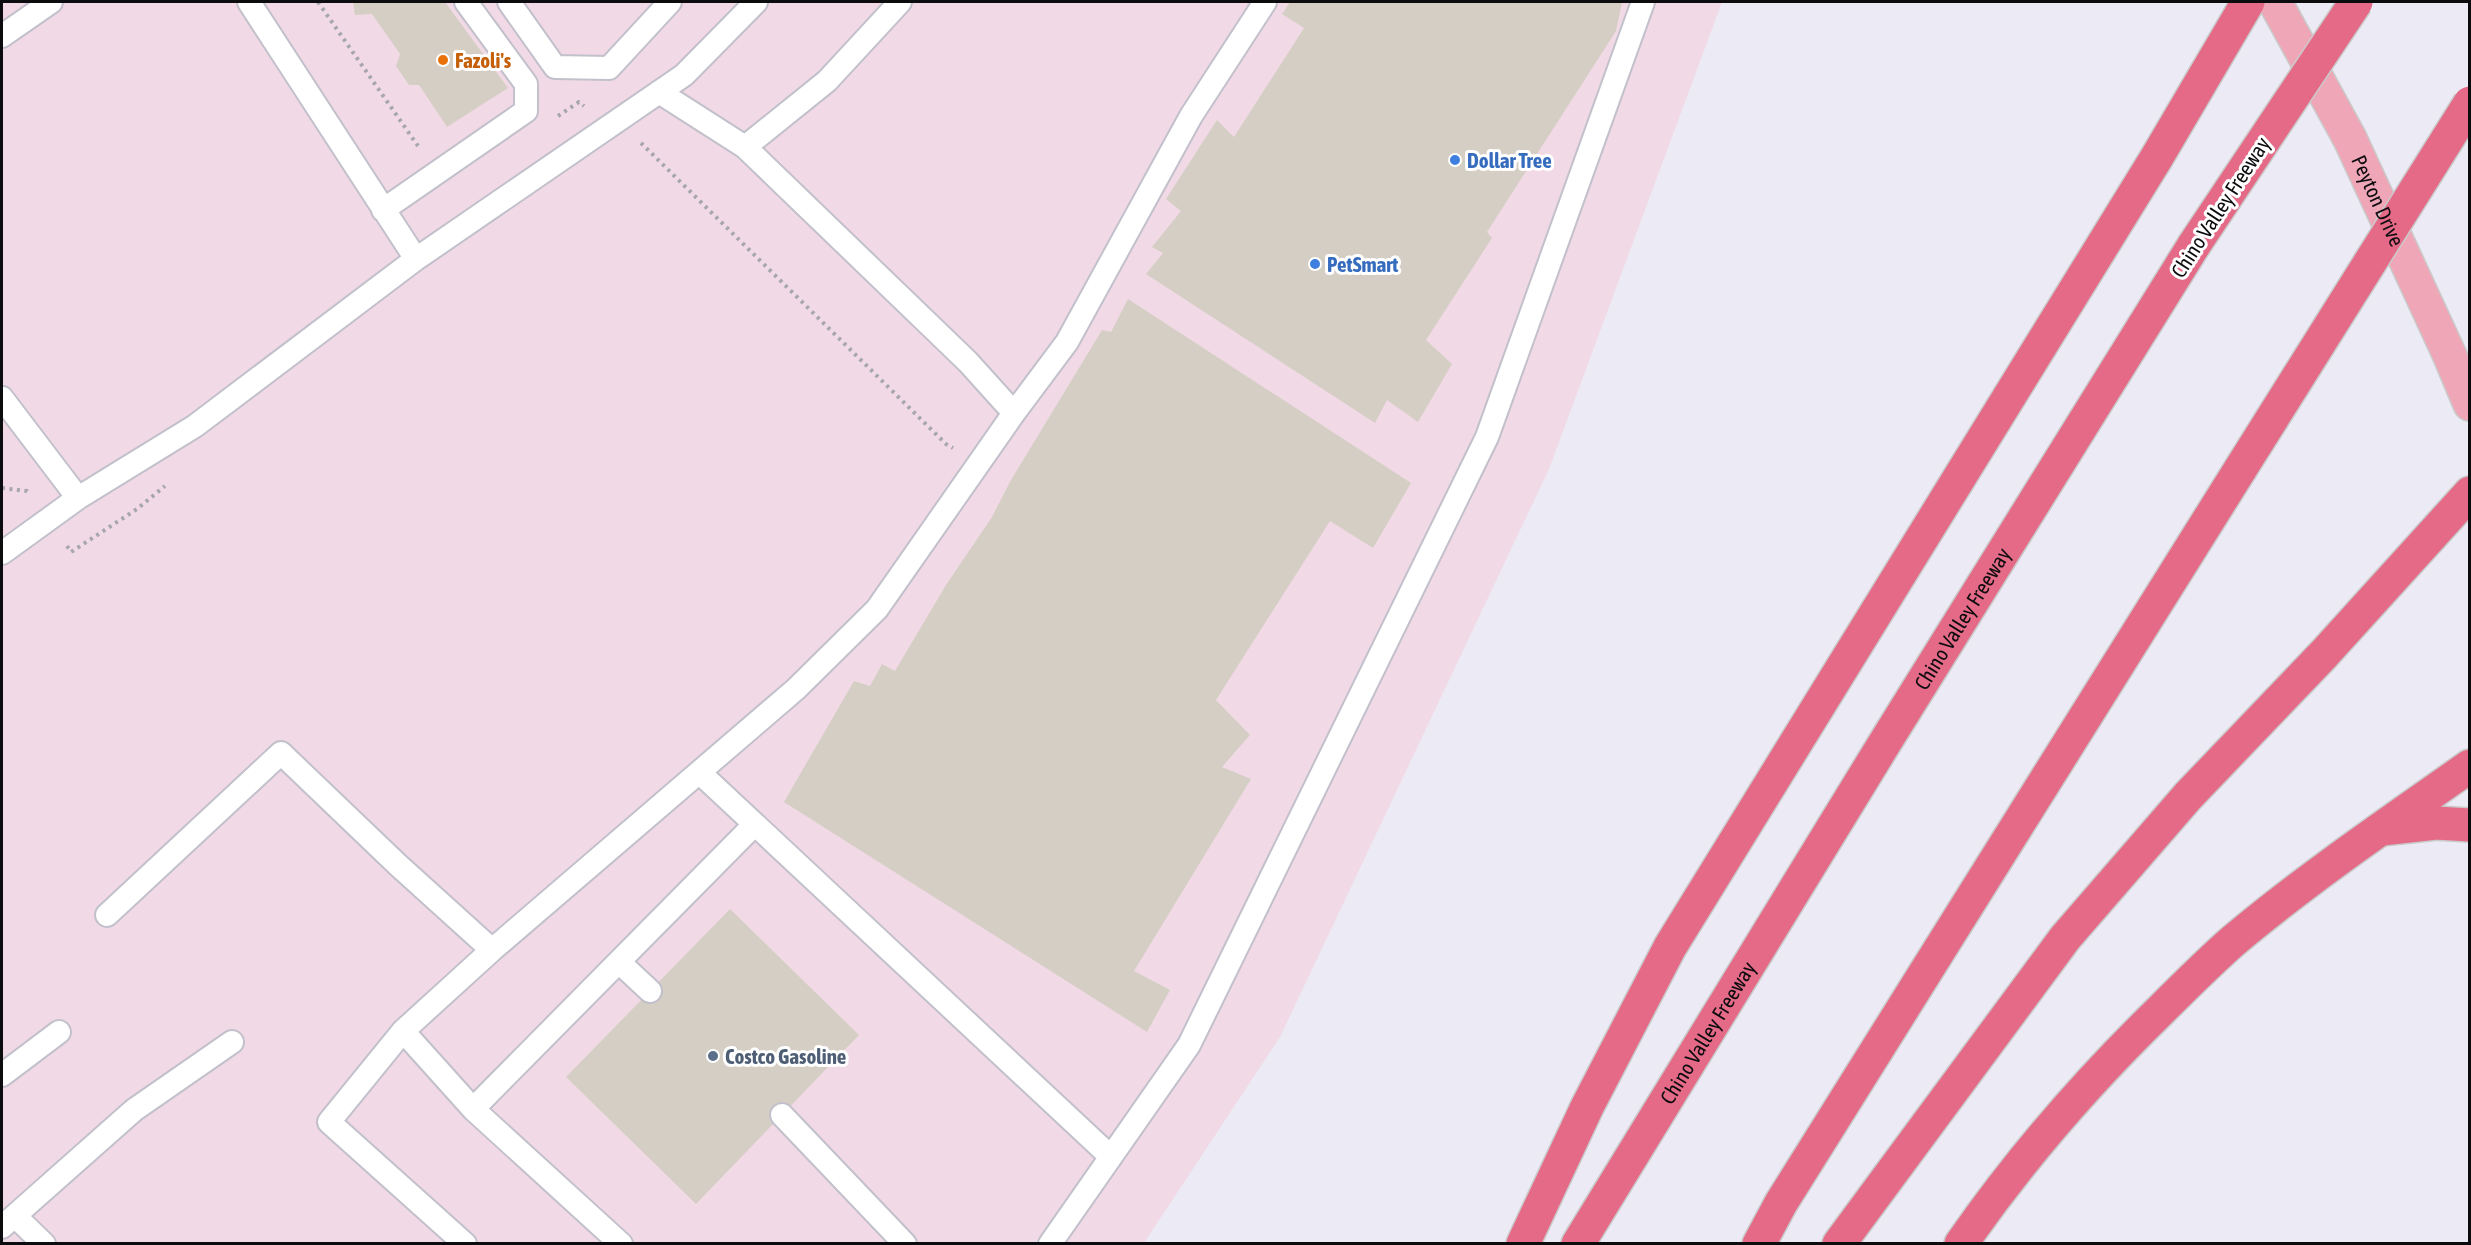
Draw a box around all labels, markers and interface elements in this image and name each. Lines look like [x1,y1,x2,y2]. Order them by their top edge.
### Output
place label: Fazoli's [455,48,512,72]
marker: Fazoli's [436,53,450,67]
street label: Chino Valley Freeway [2166,132,2274,282]
place label: Dollar Tree [1467,148,1552,172]
street label: Peyton Drive [2347,151,2410,250]
marker: Dollar Tree [1448,153,1462,167]
place label: PetSmart [1327,252,1398,276]
marker: PetSmart [1308,257,1322,271]
street label: Chino Valley Freeway [1909,543,2015,694]
street label: Chino Valley Freeway [1655,957,1760,1108]
place label: Costco Gasoline [725,1044,846,1068]
marker: Costco Gasoline [706,1049,720,1063]

